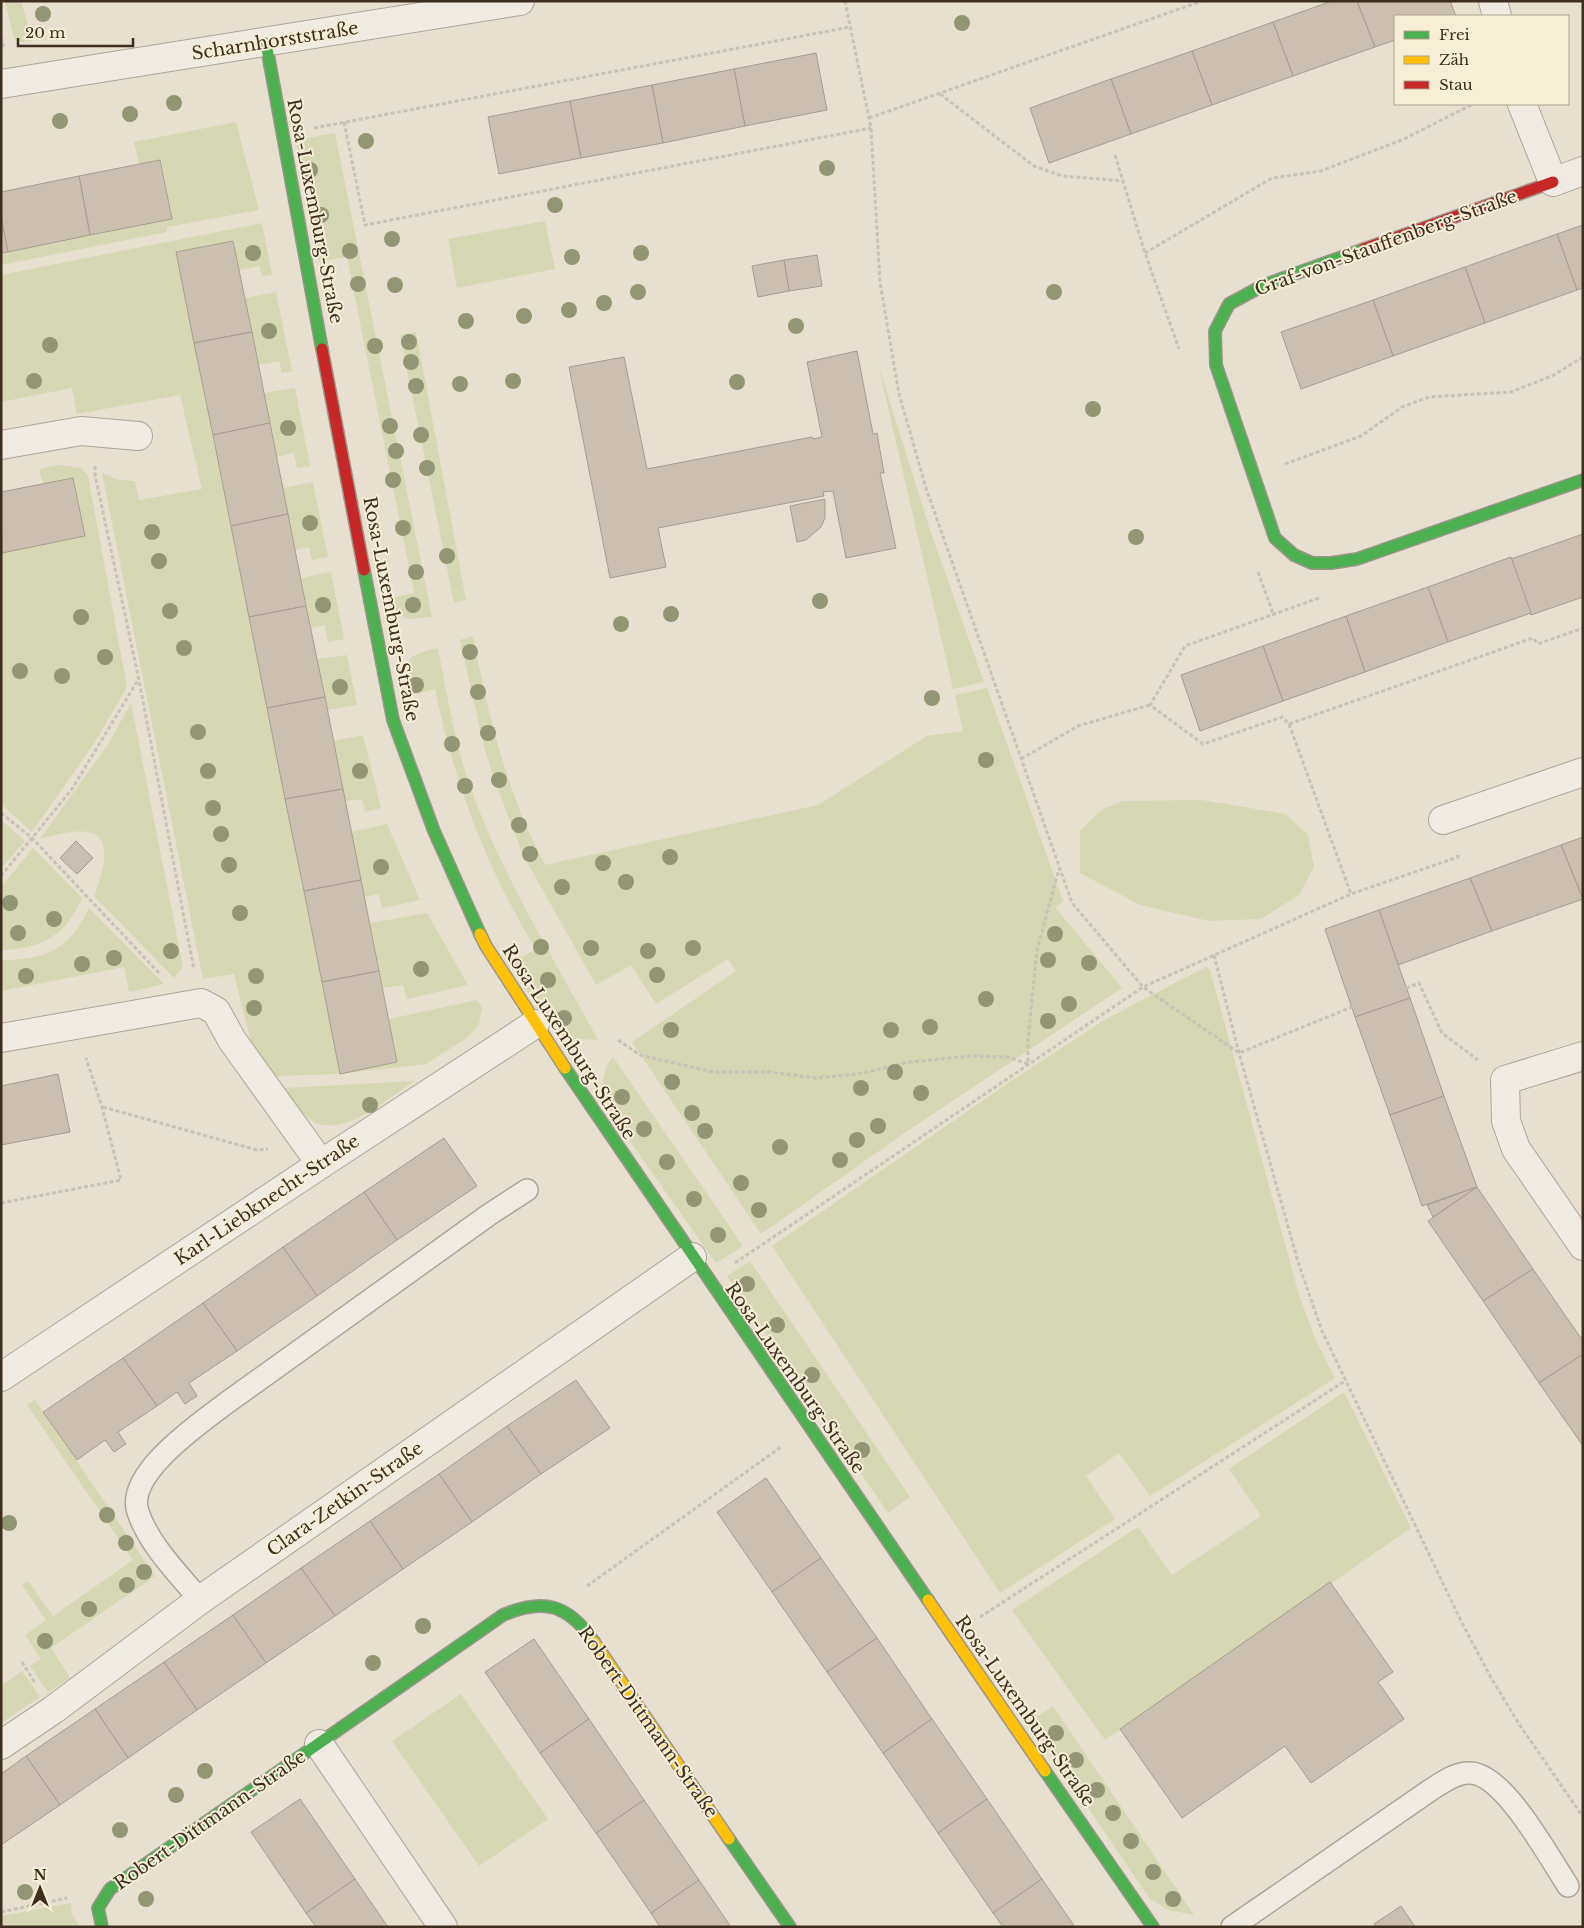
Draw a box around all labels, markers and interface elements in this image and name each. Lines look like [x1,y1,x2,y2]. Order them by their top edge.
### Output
scale bar [18,15,132,47]
legend [1394,15,1569,105]
street label: Scharnhorststraße [190,17,360,65]
text: 20 m [25,23,65,42]
text: Frei [1439,25,1470,44]
text: Zäh [1439,50,1469,69]
text: Stau [1439,75,1473,94]
street label: Rosa-Luxemburg-Straße [282,97,348,325]
street label: Graf-von-Stauffenberg-Straße [1252,185,1520,301]
street label: Rosa-Luxemburg-Straße [358,495,424,723]
street label: Rosa-Luxemburg-Straße [498,940,640,1144]
street label: Karl-Liebknecht-Straße [170,1130,364,1270]
street label: Rosa-Luxemburg-Straße [720,1278,870,1478]
street label: Clara-Zetkin-Straße [263,1437,427,1561]
street label: Rosa-Luxemburg-Straße [950,1611,1100,1811]
street label: Robert-Dittmann-Straße [573,1622,723,1822]
street label: Robert-Dittmann-Straße [110,1745,310,1895]
north arrow [15,1863,65,1913]
text: N [33,1866,47,1884]

